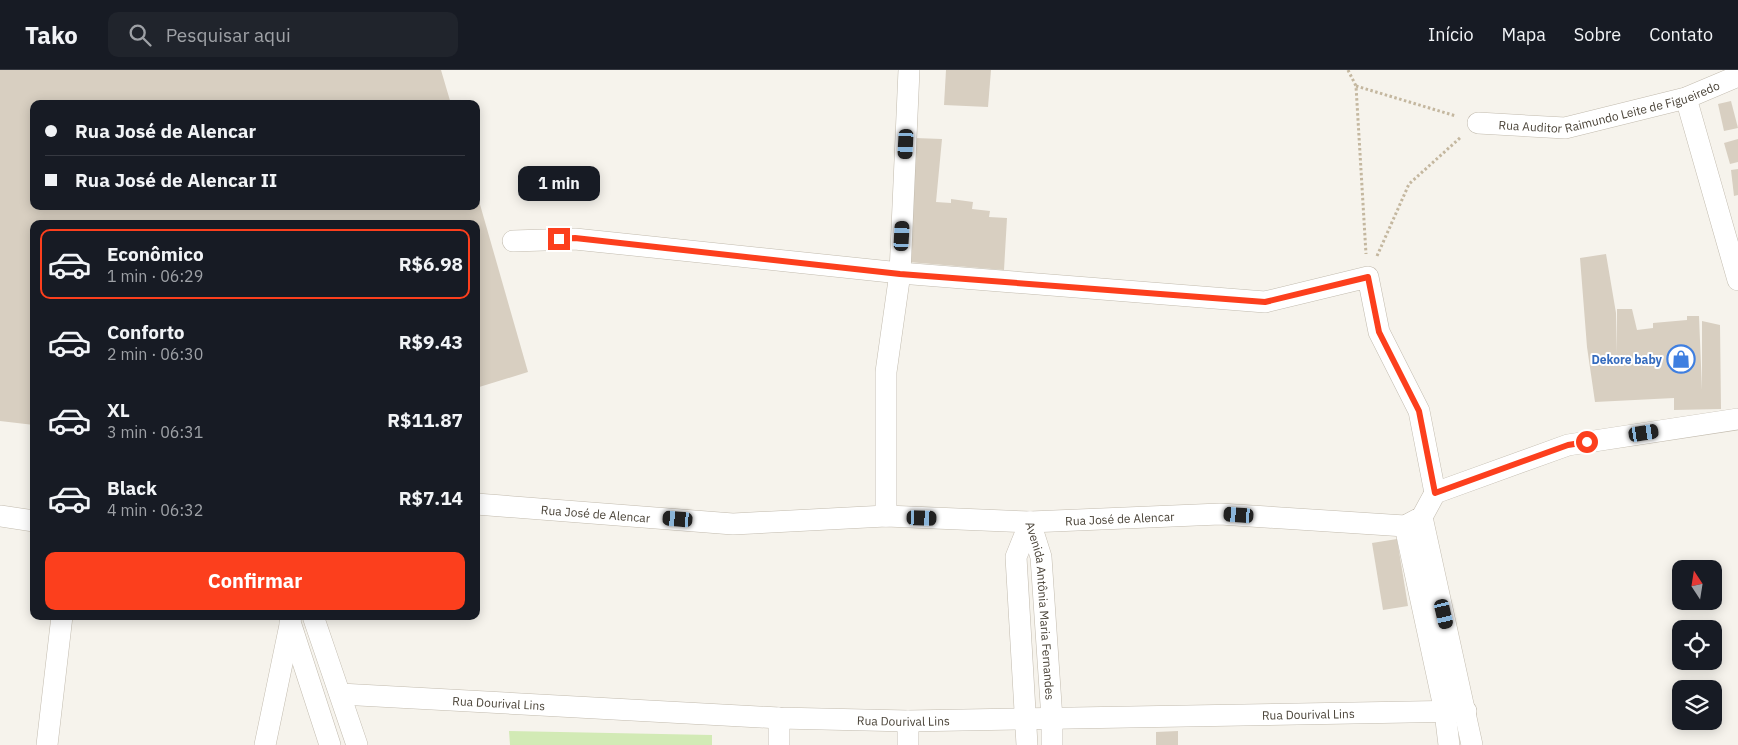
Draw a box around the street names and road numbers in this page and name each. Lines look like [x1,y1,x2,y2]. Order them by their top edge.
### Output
street label: Rua Auditor Raimundo Leite de Figueiredo [1498,77,1722,135]
street label: Rua José de Alencar [540,502,651,525]
street label: Rua José de Alencar [1065,508,1175,528]
street label: Avenida Antônia Maria Fernandes [1023,520,1058,701]
street label: Rua Dourival Lins [452,693,546,713]
street label: Rua Dourival Lins [1262,705,1355,722]
street label: Rua Dourival Lins [857,712,950,729]

